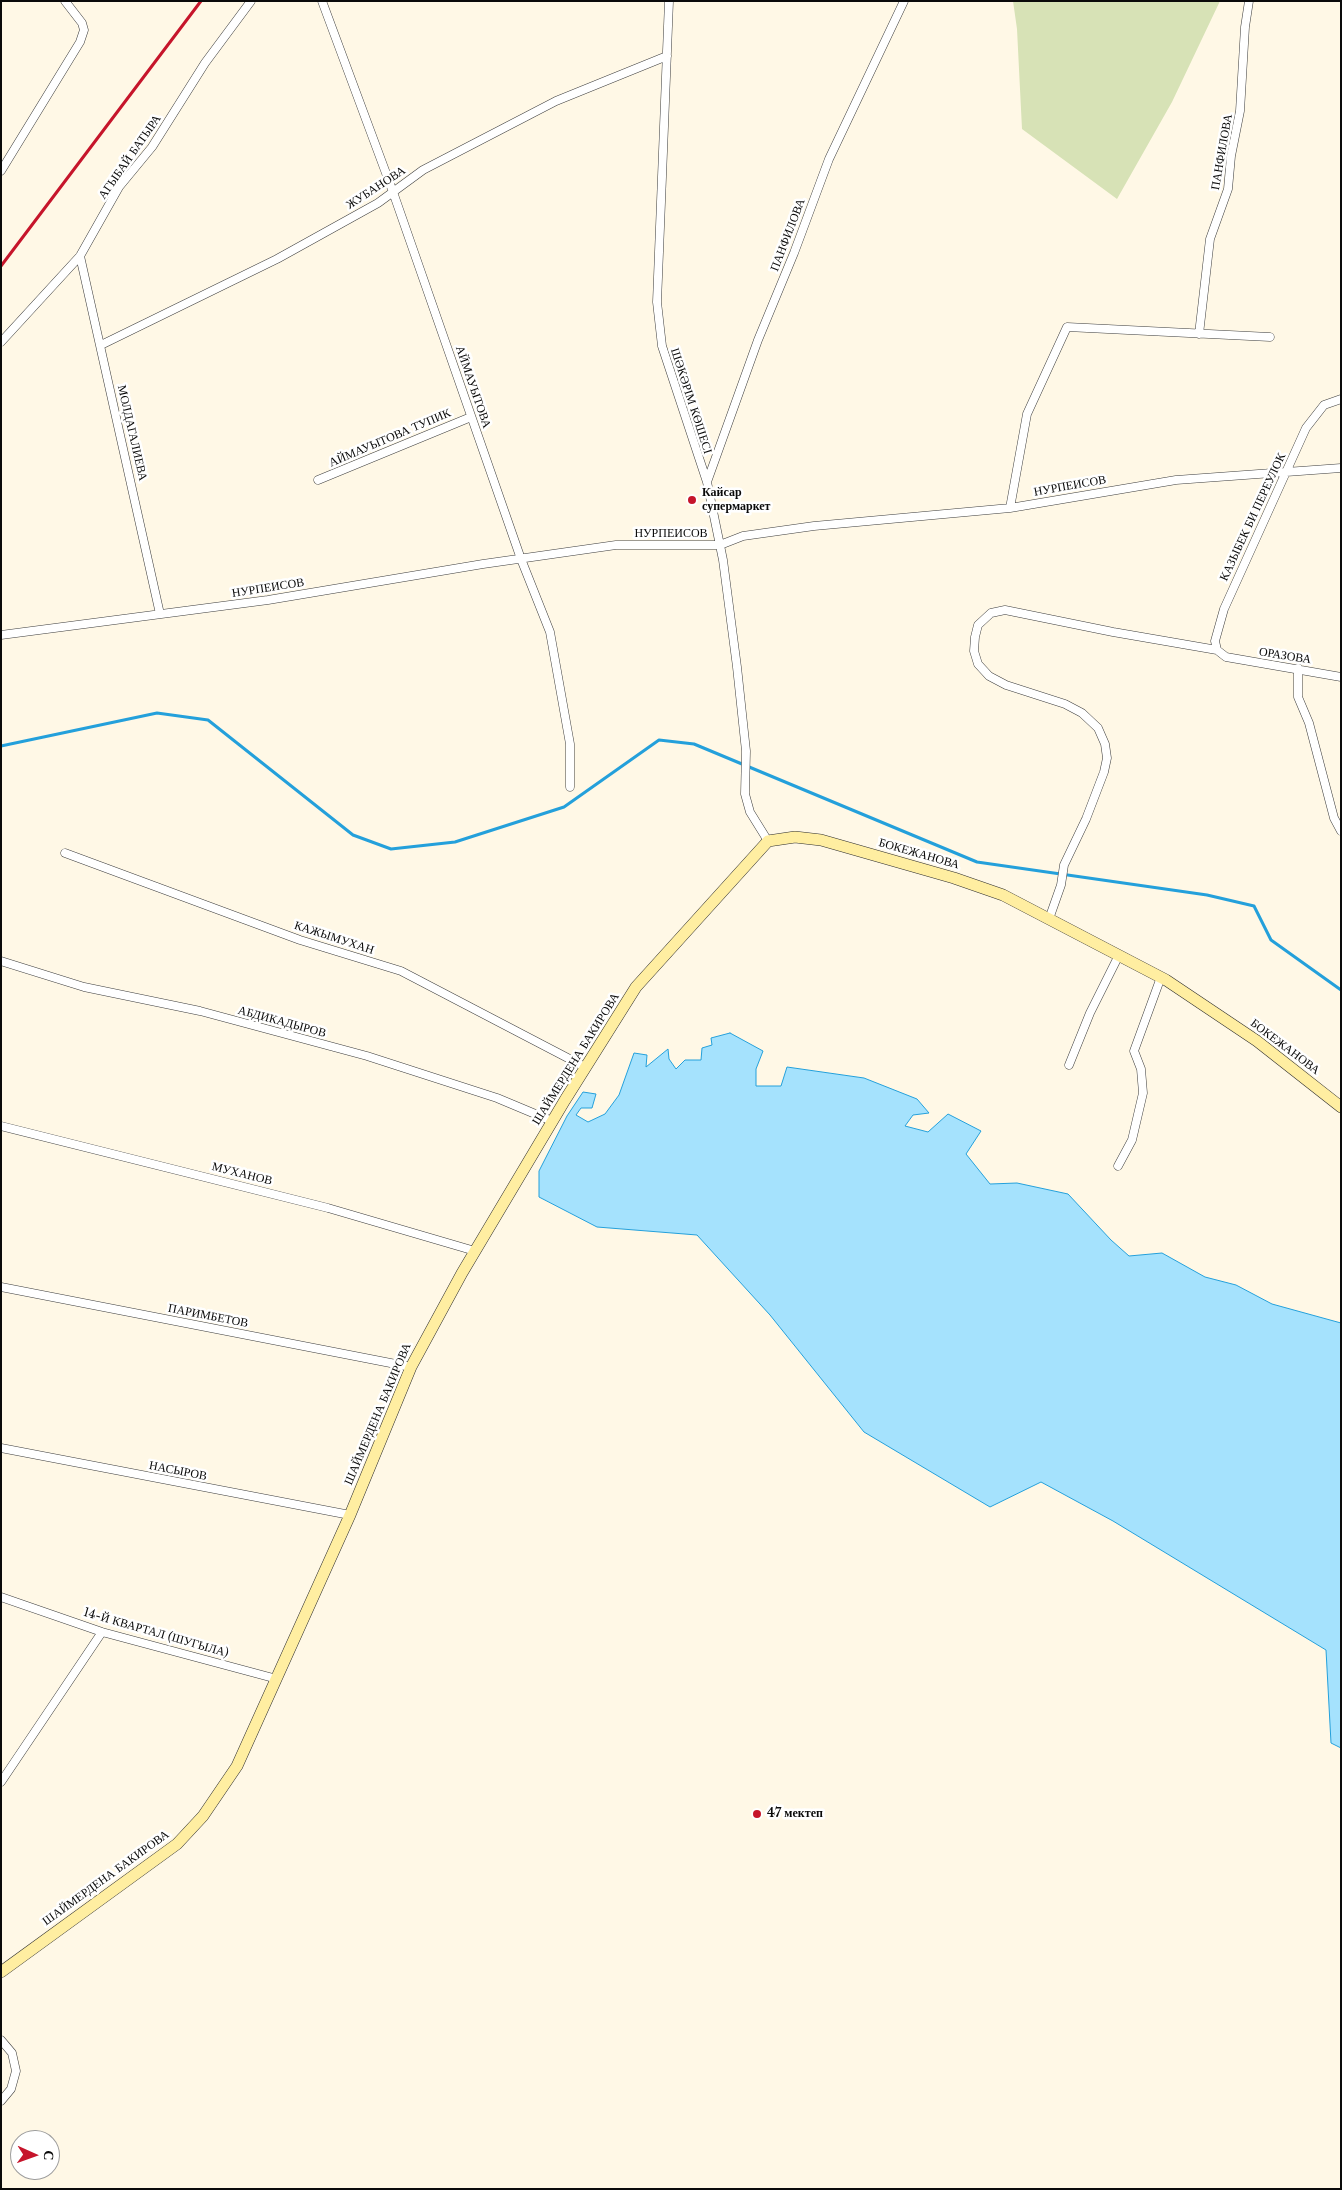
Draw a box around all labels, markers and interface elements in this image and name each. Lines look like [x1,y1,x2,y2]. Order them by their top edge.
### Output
street label: АГЫБАЙ БАТЫРА [96,112,164,202]
street label: ПАНФИЛОВА [1208,113,1236,191]
street label: ЖУБАНОВА [344,164,408,212]
street label: ПАНФИЛОВА [768,197,808,273]
street label: АЙМАУЫТОВА [452,344,494,430]
street label: ШӘКӘРІМ КӨШЕСІ [667,346,715,456]
street label: МОЛДАГАЛИЕВА [114,384,150,482]
street label: АЙМАУЫТОВА ТУПИК [327,406,453,470]
street label: КАЗЫБЕК БИ ПЕРЕУЛОК [1217,451,1289,583]
street label: НУРПЕИСОВ [1033,473,1107,499]
place label: Кайсар супермаркет [702,486,771,514]
marker: Кайсар супермаркет [686,494,698,506]
street label: НУРПЕИСОВ [634,527,708,541]
street label: НУРПЕИСОВ [231,575,305,601]
street label: ОРАЗОВА [1258,645,1312,667]
street label: БОКЕЖАНОВА [877,836,961,872]
street label: КАЖЫМУХАН [292,918,376,958]
street label: ШАЙМЕРДЕНА БАКИРОВА [529,990,623,1128]
street label: АБДИКАДЫРОВ [236,1003,328,1041]
street label: БОКЕЖАНОВА [1247,1016,1323,1078]
street label: МУХАНОВ [210,1160,274,1188]
street label: ПАРИМБЕТОВ [167,1301,249,1331]
street label: ШАЙМЕРДЕНА БАКИРОВА [341,1341,415,1487]
street label: НАСЫРОВ [148,1458,208,1484]
street label: 14-Й КВАРТАЛ (ШУГЫЛА) [82,1605,230,1661]
place label: 47 мектеп [767,1807,823,1821]
marker: 47 мектеп [751,1808,763,1820]
street label: ШАЙМЕРДЕНА БАКИРОВА [40,1827,172,1929]
north arrow [10,2130,60,2180]
text: С [40,2150,58,2161]

